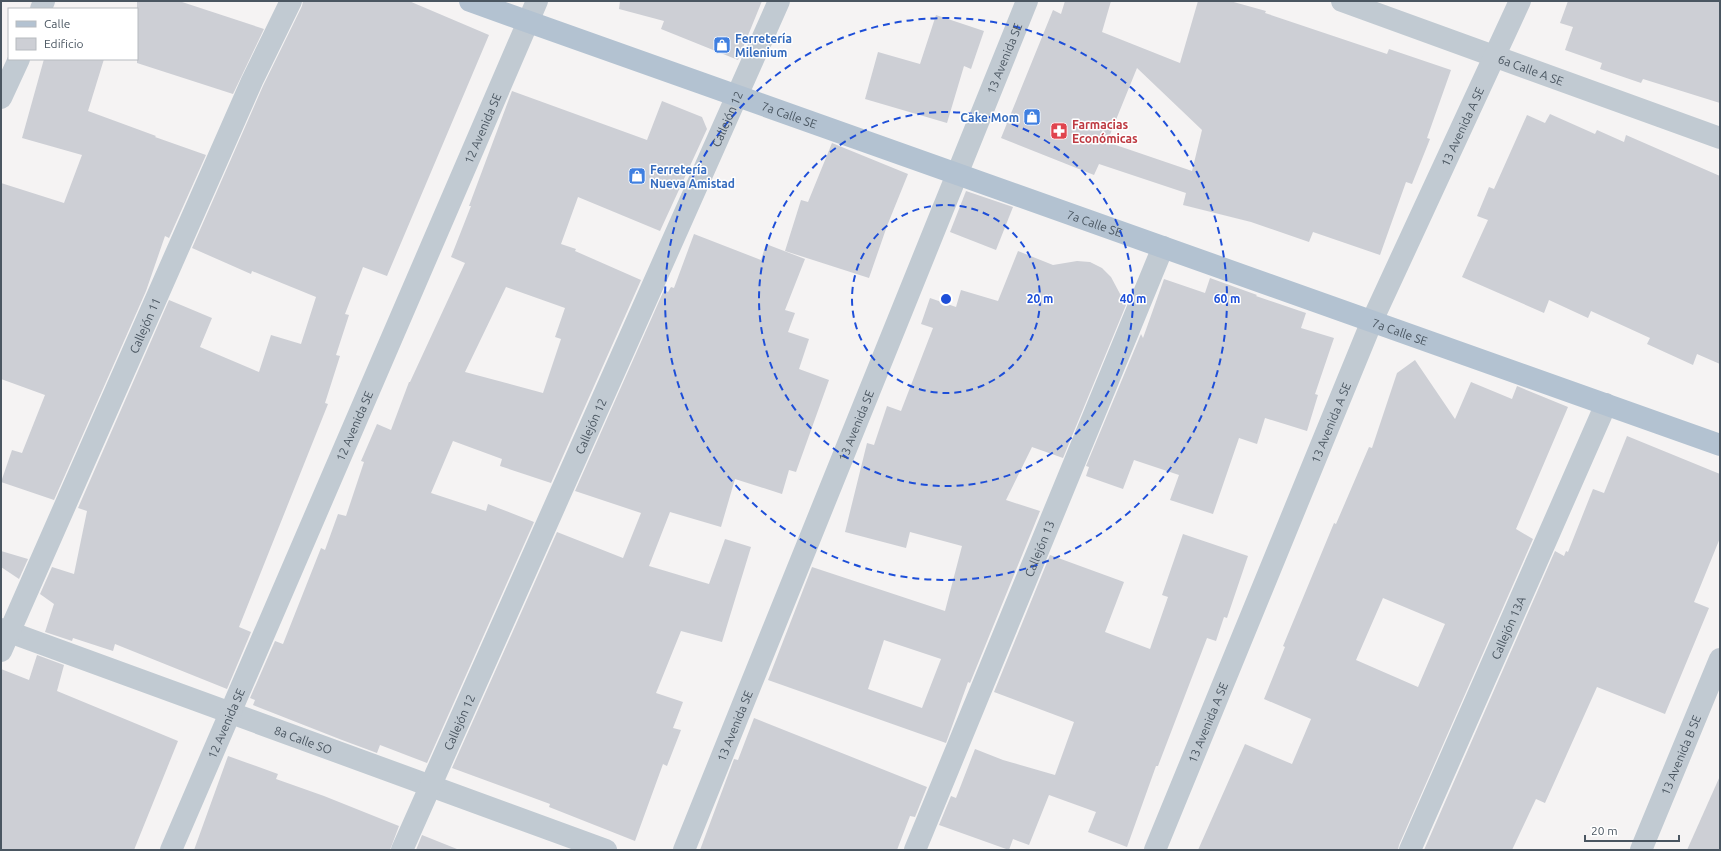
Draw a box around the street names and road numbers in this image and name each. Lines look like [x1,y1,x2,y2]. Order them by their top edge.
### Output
street label: 13 Avenida SE [984,21,1024,95]
street label: 6a Calle A SE [1497,52,1566,87]
street label: 13 Avenida A SE [1438,85,1486,168]
street label: Callejón 12 [709,89,745,149]
street label: 12 Avenida SE [461,91,503,165]
street label: 7a Calle SE [760,99,819,130]
street label: 7a Calle SE [1065,207,1124,239]
street label: Callejón 11 [127,295,162,355]
street label: 7a Calle SE [1371,316,1430,347]
street label: 13 Avenida A SE [1308,380,1353,465]
street label: 12 Avenida SE [333,388,375,463]
street label: 13 Avenida SE [835,388,876,463]
street label: Callejón 12 [572,396,608,456]
street label: Callejón 13 [1022,518,1056,579]
street label: Callejón 13A [1488,594,1527,661]
street label: 13 Avenida A SE [1185,680,1230,764]
street label: 12 Avenida SE [205,686,247,760]
street label: 13 Avenida SE [714,688,754,763]
street label: Callejón 12 [441,692,477,752]
street label: 13 Avenida B SE [1658,713,1703,797]
street label: 8a Calle SO [273,723,334,756]

